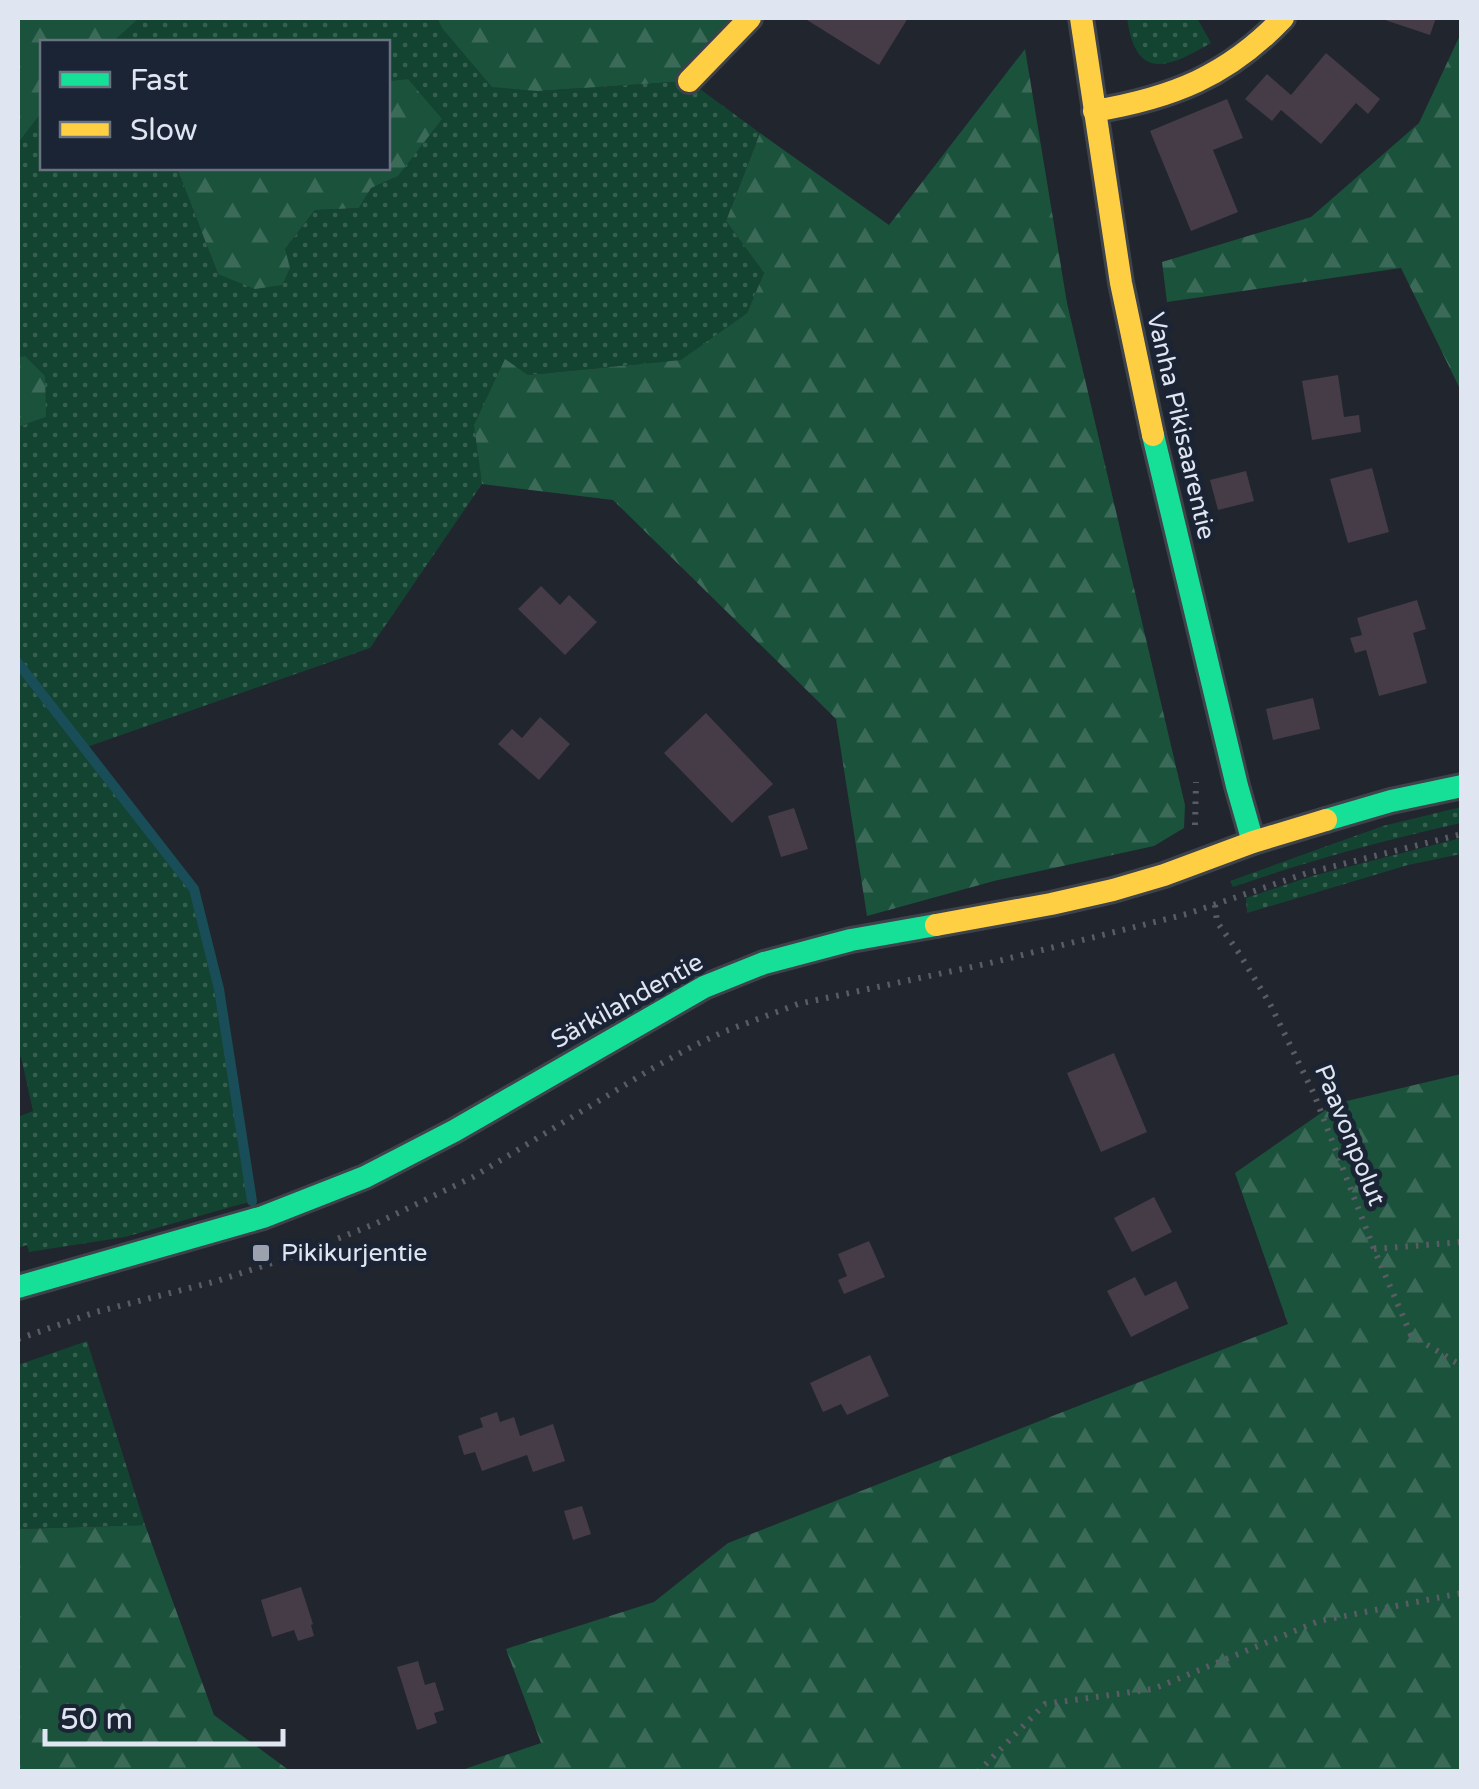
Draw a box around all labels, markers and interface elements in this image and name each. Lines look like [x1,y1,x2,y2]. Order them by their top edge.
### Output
legend [40,40,390,170]
text: Fast [130,62,189,99]
text: Slow [130,112,198,149]
street label: Vanha Pikisaarentie [1140,310,1222,542]
street label: Särkilahdentie [546,947,708,1055]
street label: Paavonpolut [1308,1060,1392,1210]
place label: Pikikurjentie [281,1238,427,1268]
marker: Pikikurjentie [250,1242,272,1264]
scale bar [45,1684,282,1746]
text: 50 m [60,1701,133,1738]

